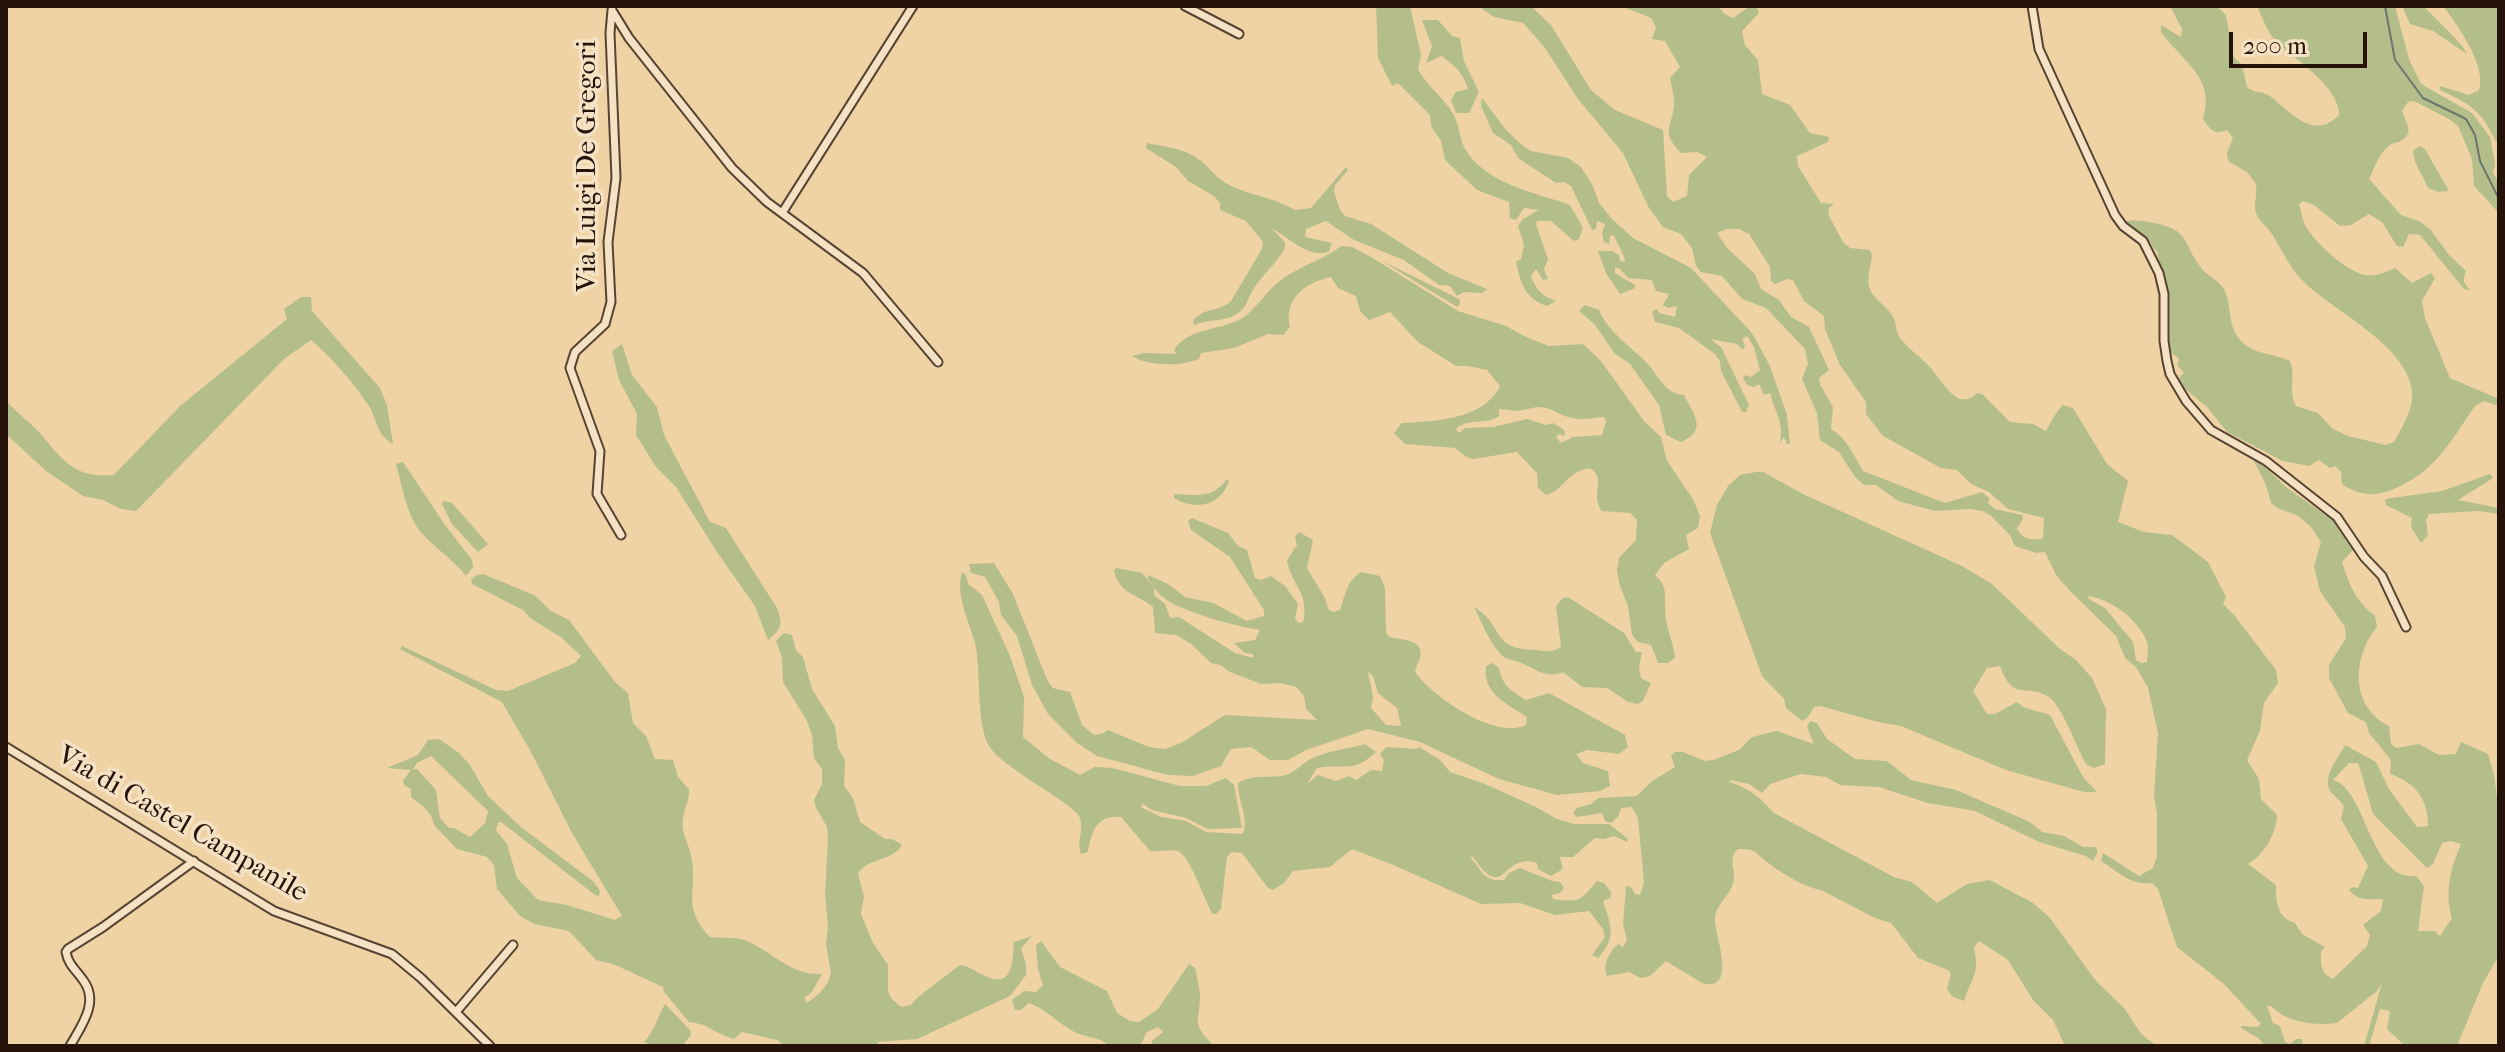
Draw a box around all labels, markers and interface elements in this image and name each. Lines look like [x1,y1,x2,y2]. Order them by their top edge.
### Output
scale bar [2233,16,2371,66]
text: 200 m [2243,32,2307,60]
street label: Via Luigi De Gregori [571,40,605,292]
street label: Via di Castel Campanile [51,740,313,910]

